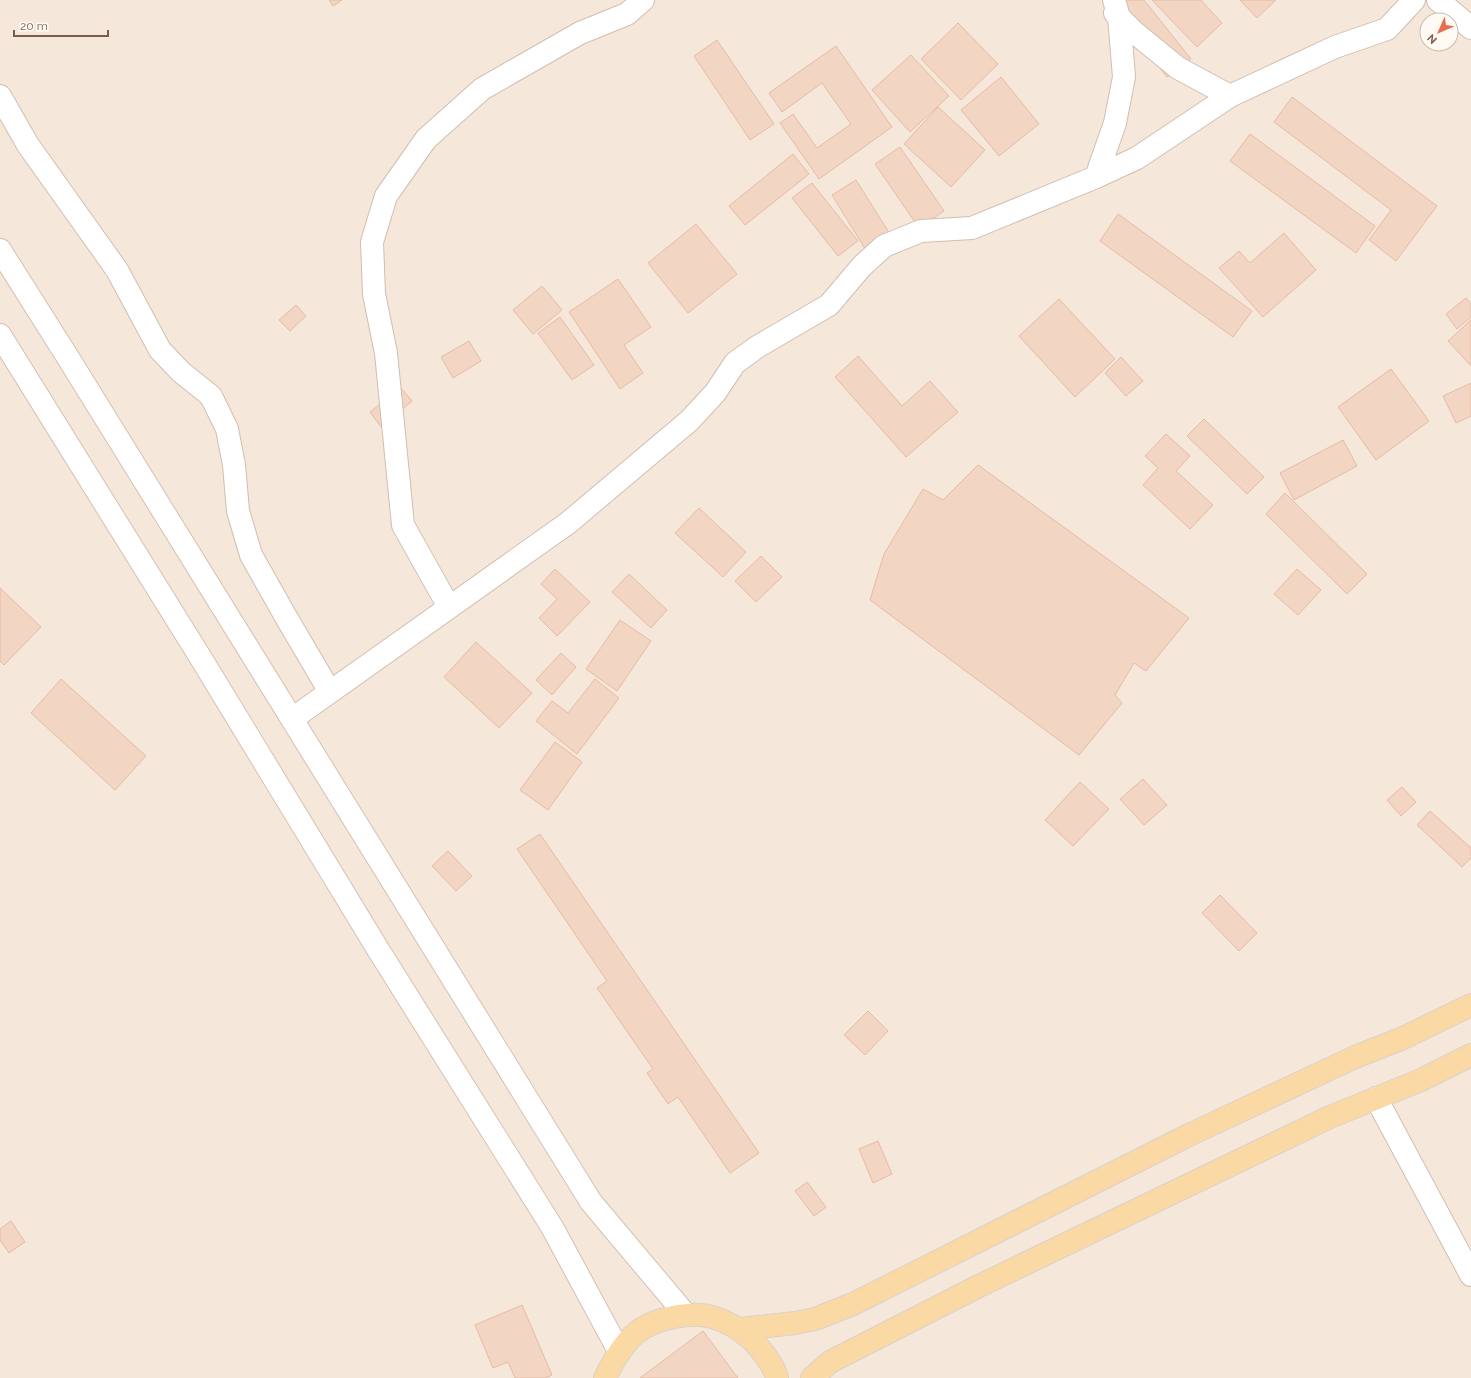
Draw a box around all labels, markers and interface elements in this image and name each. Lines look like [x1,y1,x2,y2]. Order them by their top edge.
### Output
scale bar [14,12,108,38]
north arrow [1419,12,1459,52]
text: 20 m [20,19,48,33]
text: N [1425,31,1440,46]

